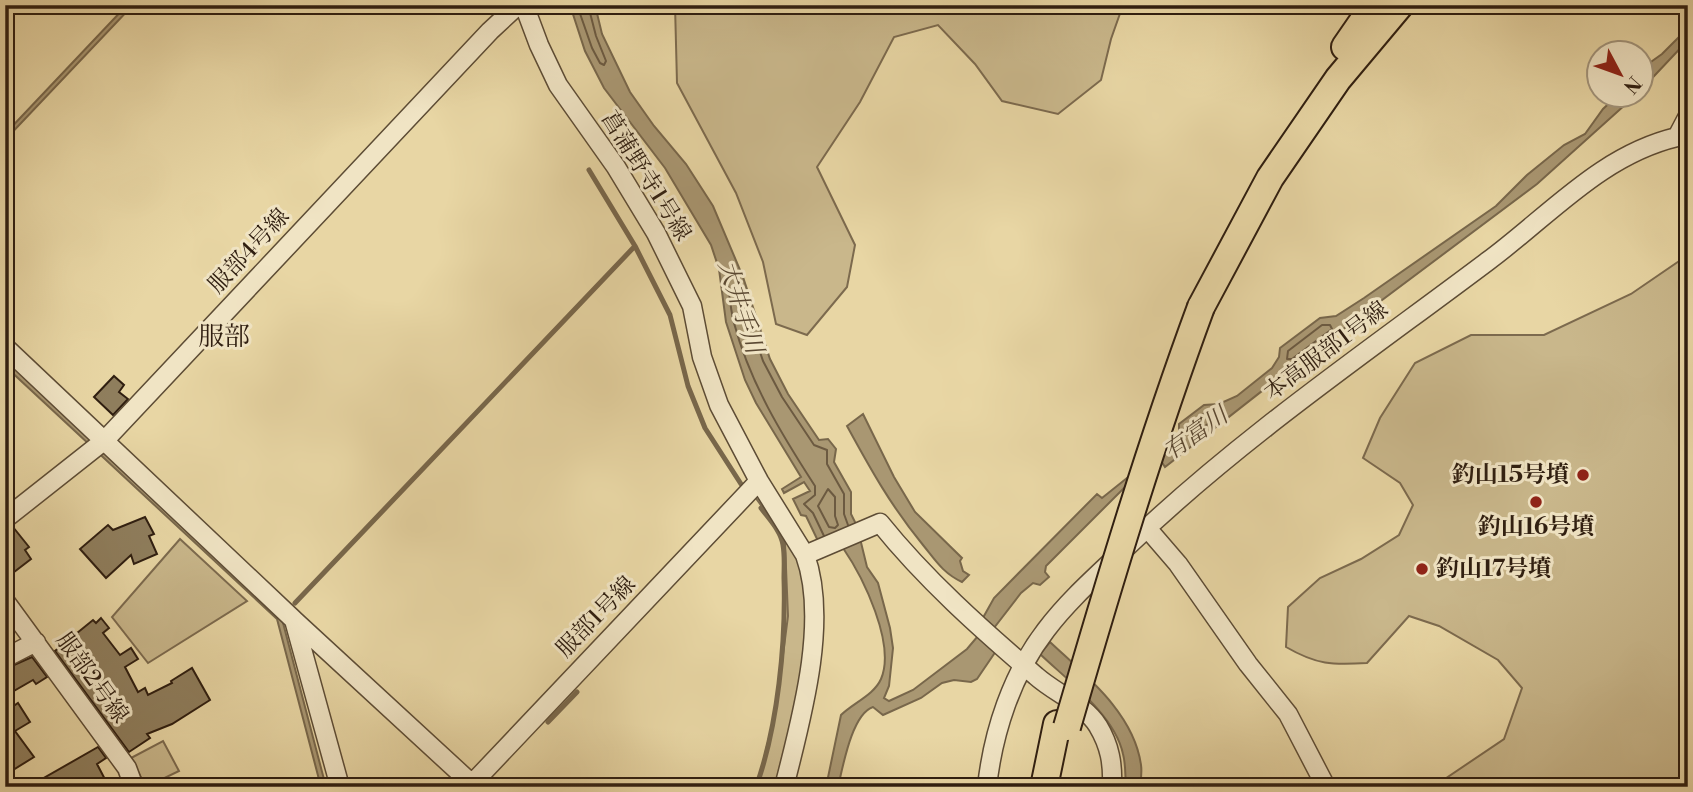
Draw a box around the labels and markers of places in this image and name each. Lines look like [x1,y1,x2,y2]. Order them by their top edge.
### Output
place label: 釣山15号墳 [1452,461,1569,489]
marker: 釣山15号墳 [1575,467,1591,483]
marker: 釣山16号墳 [1528,494,1544,510]
place label: 釣山16号墳 [1478,513,1594,541]
place label: 釣山17号墳 [1436,555,1551,583]
marker: 釣山17号墳 [1414,561,1430,577]

